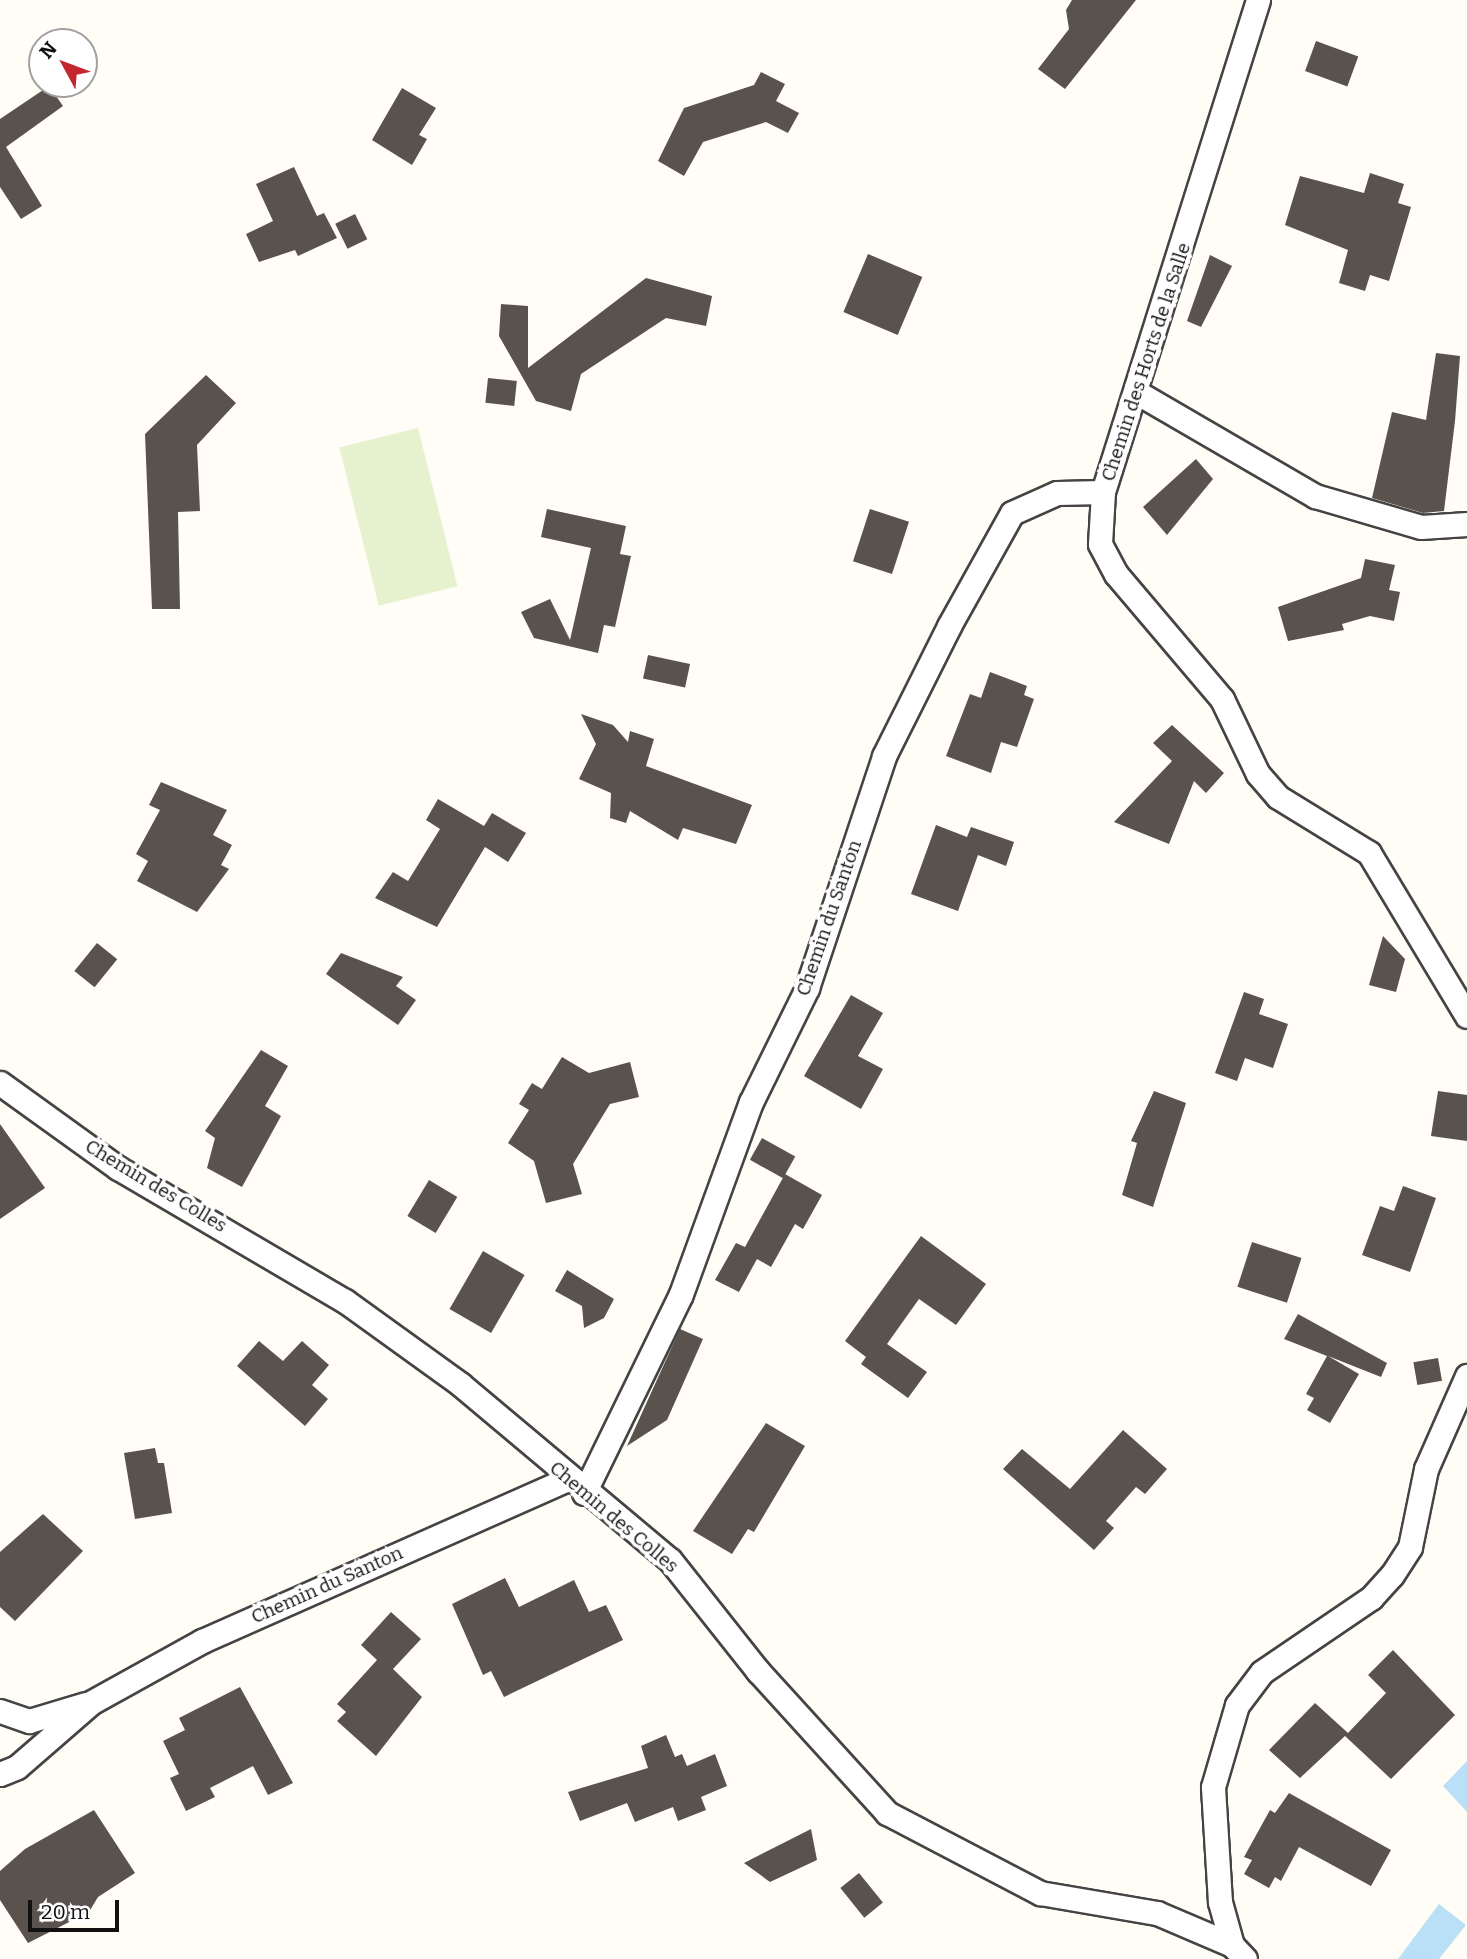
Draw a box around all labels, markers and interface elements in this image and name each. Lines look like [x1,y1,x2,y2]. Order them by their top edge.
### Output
north arrow [28,28,98,98]
text: N [35,37,62,63]
street label: Chemin des Horts de la Salle [1097,240,1195,484]
street label: Chemin du Santon [792,837,866,999]
street label: Chemin des Colles [81,1135,231,1237]
street label: Chemin des Colles [545,1456,683,1578]
street label: Chemin du Santon [248,1541,406,1629]
scale bar [32,1885,122,1929]
text: 20 m [41,1899,90,1925]

